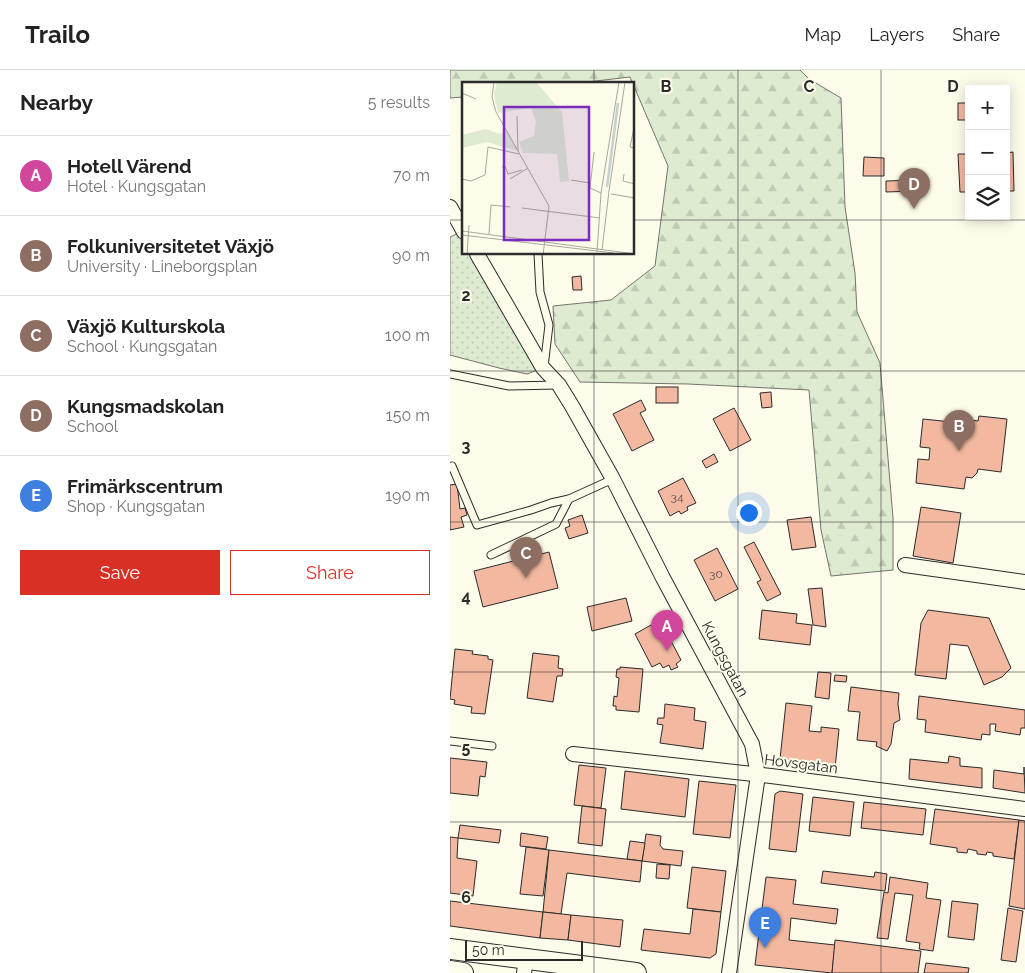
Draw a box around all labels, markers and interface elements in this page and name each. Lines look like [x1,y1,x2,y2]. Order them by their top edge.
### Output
text: Trailo [25,20,90,49]
text: Map [805,24,841,45]
text: Layers [869,24,924,45]
text: Share [952,24,1000,45]
text: B [661,77,672,96]
text: C [804,77,815,96]
text: D [947,77,959,96]
inset map [462,82,635,255]
map controls [965,85,1010,220]
button: + [965,85,1010,130]
text: Nearby [20,90,93,115]
text: 5 results [368,93,430,112]
button: − [965,130,1010,175]
text: Hotell Värend [67,155,191,177]
text: A [31,166,41,185]
text: 70 m [393,166,430,185]
pin: D [898,168,930,209]
button: layers [965,175,1010,220]
text: Hotel · Kungsgatan [67,177,206,196]
text: Folkuniversitetet Växjö [67,235,274,257]
text: B [31,246,41,265]
text: 90 m [392,246,430,265]
text: University · Lineborgsplan [67,257,257,276]
text: 2 [461,286,471,305]
text: Växjö Kulturskola [67,315,225,337]
text: C [31,326,41,345]
text: 100 m [385,326,430,345]
text: School · Kungsgatan [67,337,217,356]
text: Kungsmadskolan [67,395,224,417]
text: D [30,406,42,425]
text: 150 m [386,406,430,425]
pin: B [943,410,975,451]
text: School [67,417,118,436]
text: 3 [462,437,471,456]
text: Frimärkscentrum [67,475,223,497]
text: E [31,486,41,505]
text: 190 m [385,486,430,505]
house number: 34 [671,490,684,504]
text: Shop · Kungsgatan [67,497,205,516]
your location [736,500,762,526]
pin: C [510,537,542,578]
button: Save [20,550,220,595]
button: Share [230,550,430,595]
house number: 30 [709,567,723,581]
text: 4 [461,587,471,606]
pin: A [651,610,683,651]
street label: Kungsgatan [698,618,752,700]
text: 5 [462,738,471,757]
street label: Hovsgatan [763,751,839,777]
text: 6 [461,888,471,907]
pin: E [749,907,781,948]
scale bar [465,938,582,961]
text: 50 m [472,942,505,958]

